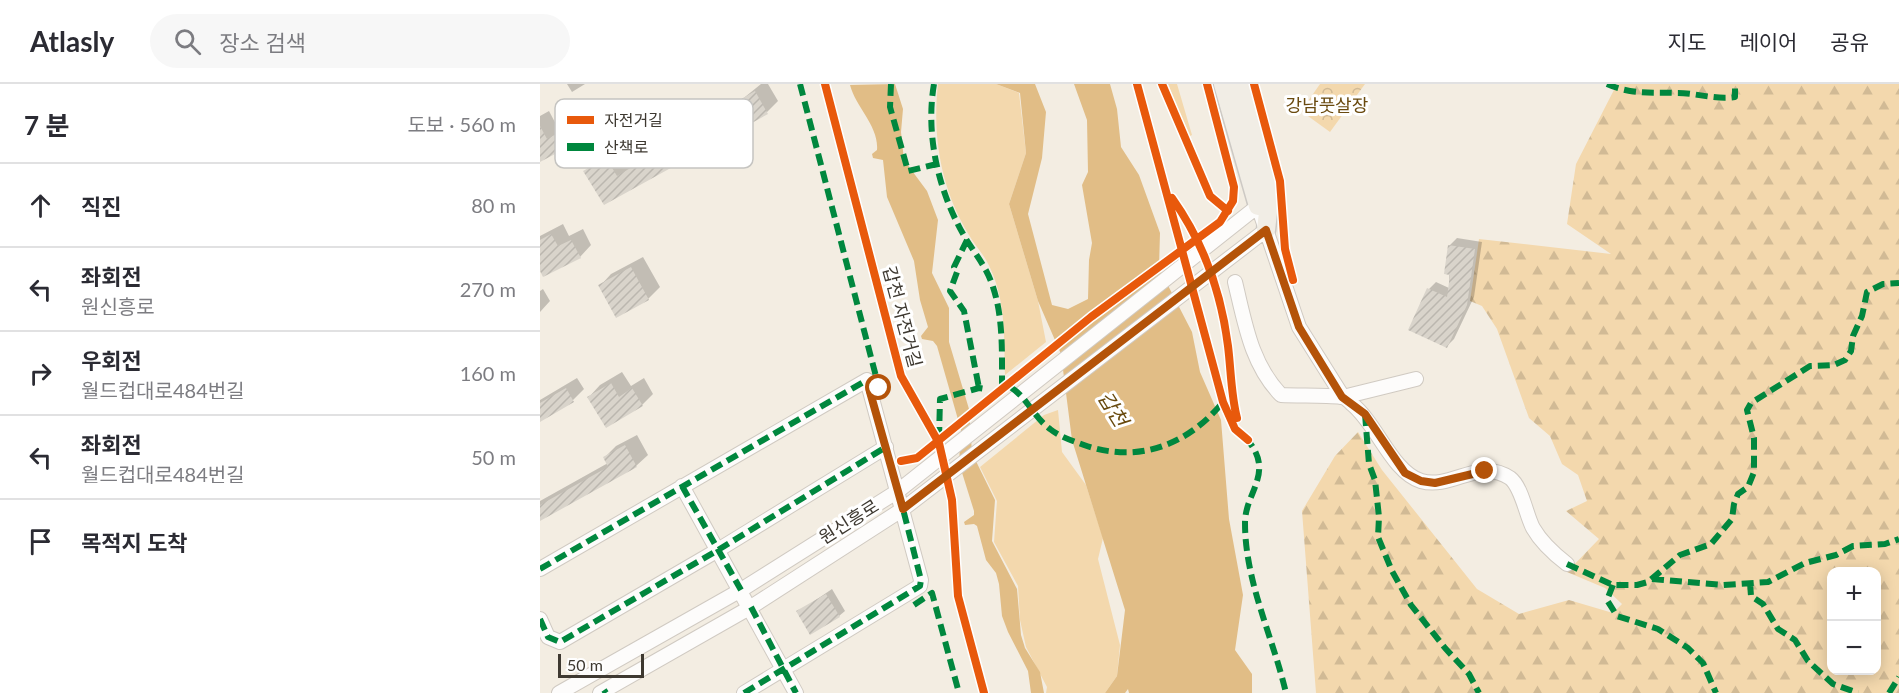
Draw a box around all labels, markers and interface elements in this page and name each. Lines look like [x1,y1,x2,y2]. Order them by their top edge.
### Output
search box [150,14,570,68]
text: Atlasly [30,24,114,58]
icon: search [171,25,204,58]
text: 장소 검색 [219,29,306,56]
text: 지도 [1668,29,1706,54]
text: 레이어 [1739,29,1797,54]
text: 공유 [1830,29,1869,54]
park label: 강남풋살장 [1286,94,1368,116]
legend [555,99,753,168]
text: 7 분 [24,109,69,141]
text: 자전거길 [604,110,663,129]
text: 도보 · 560 m [407,112,516,136]
text: 산책로 [604,137,648,156]
icon: ahead [24,189,57,222]
text: 직진 [81,193,121,220]
text: 80 m [471,193,516,217]
text: 좌회전 [81,263,142,290]
street label: 갑천 자전거길 [879,264,927,370]
icon: left [24,273,57,306]
text: 270 m [460,277,516,301]
text: 원신흥로 [81,294,155,318]
text: 우회전 [81,347,142,374]
icon: right [24,357,57,390]
text: 160 m [460,361,516,385]
route start [865,374,891,400]
text: 월드컵대로484번길 [81,378,245,402]
water label: 갑천 [1094,387,1135,433]
text: 좌회전 [81,431,142,458]
icon: left [24,441,57,474]
text: 50 m [471,445,516,469]
route end [1471,457,1497,483]
text: 월드컵대로484번길 [81,462,245,486]
street label: 원신흥로 [815,494,882,548]
icon: arrive [24,525,57,558]
text: 목적지 도착 [81,529,188,556]
map controls [1827,567,1881,675]
button: + [1827,567,1881,621]
button: − [1827,621,1881,675]
scale bar [558,651,644,678]
text: 50 m [567,655,603,674]

